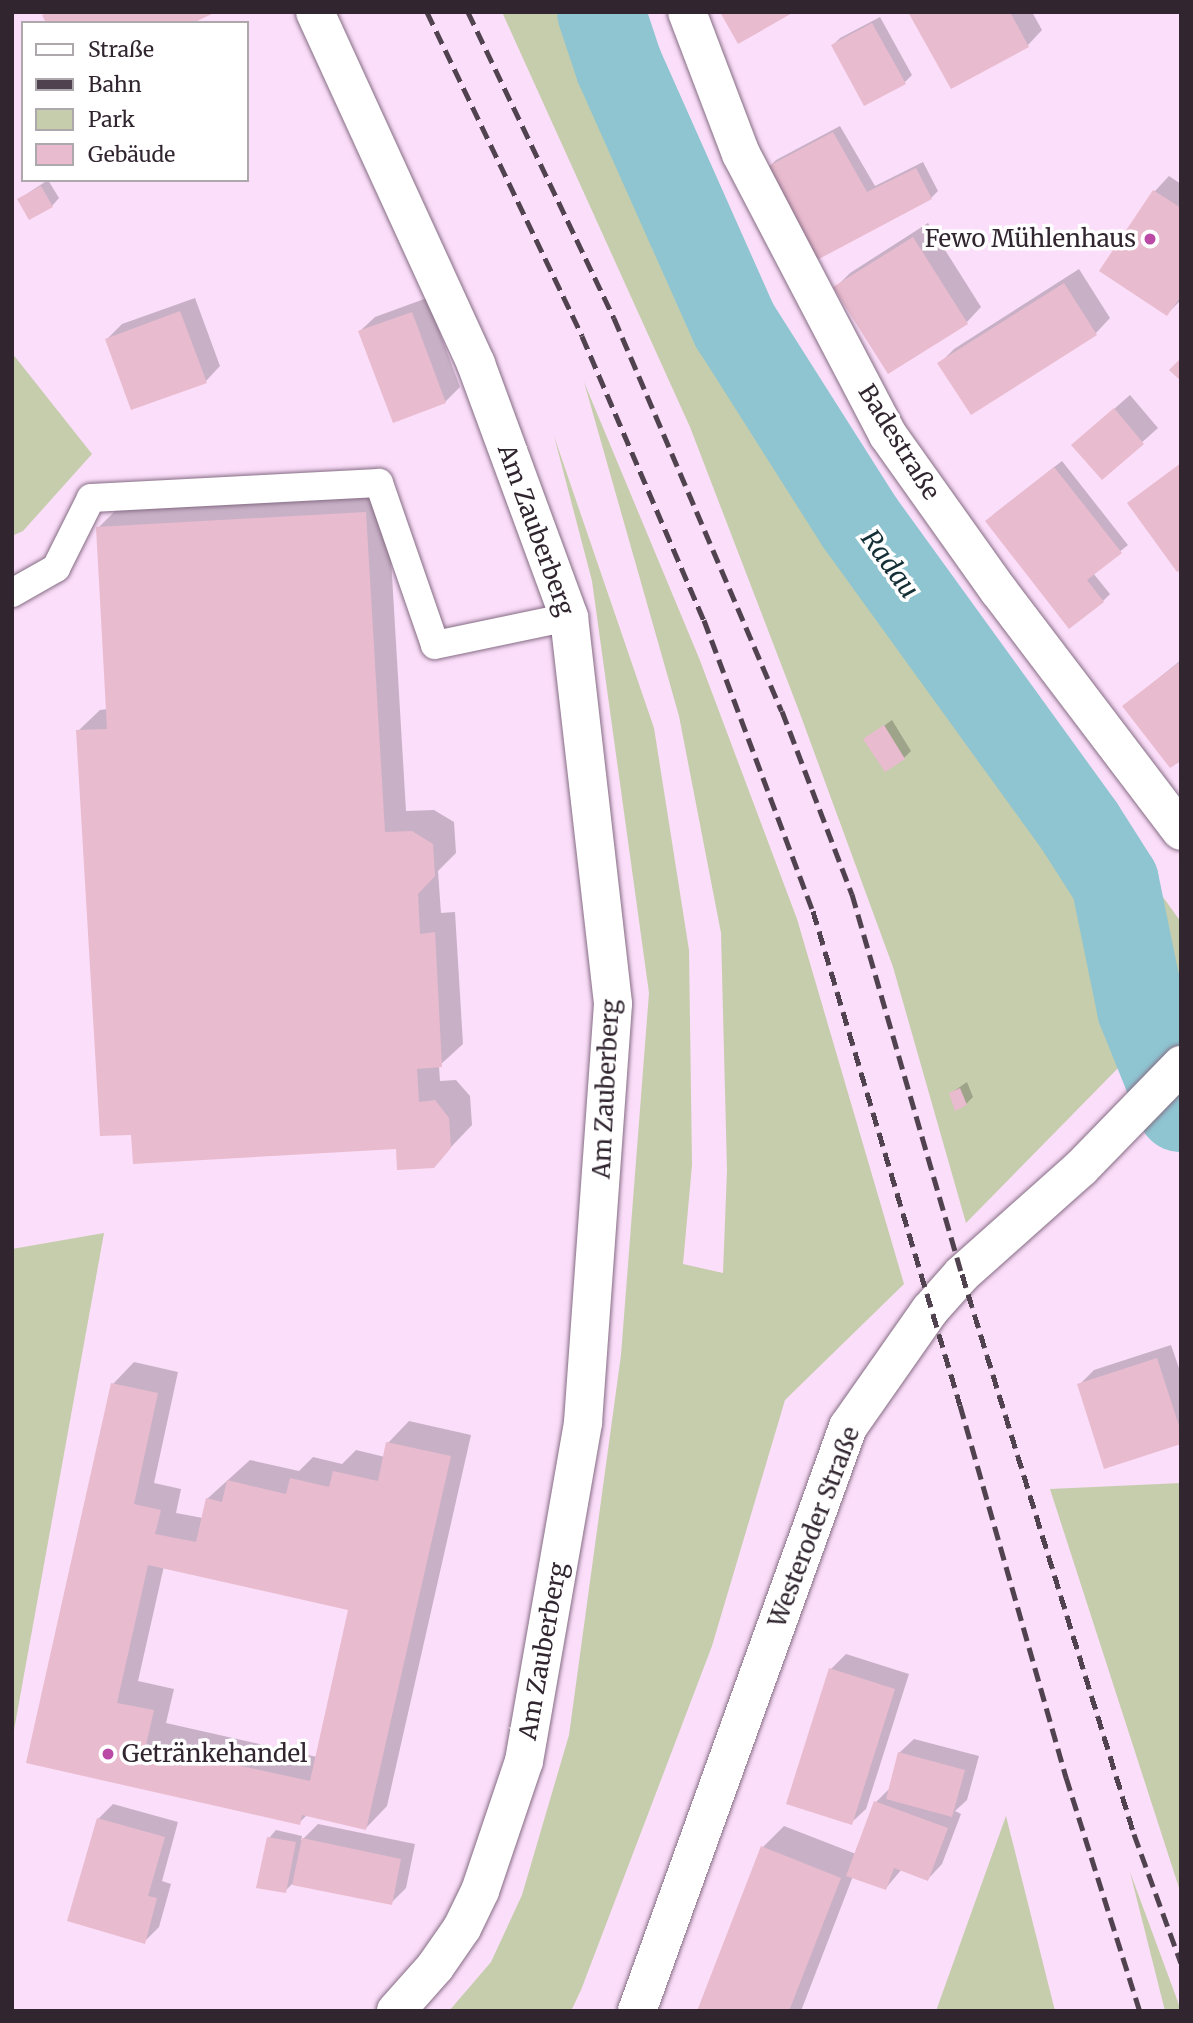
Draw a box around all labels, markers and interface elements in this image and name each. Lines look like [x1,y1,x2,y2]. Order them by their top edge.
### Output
legend [21,21,248,182]
text: Straße [88,36,154,63]
text: Bahn [88,71,142,98]
text: Park [88,106,135,133]
text: Gebäude [88,141,175,168]
place label: Fewo Mühlenhaus [925,225,1136,253]
marker: Fewo Mühlenhaus [1142,231,1158,247]
street label: Badestraße [852,379,946,505]
street label: Am Zauberberg [492,441,580,619]
water label: Radau [855,524,925,604]
street label: Am Zauberberg [587,998,625,1180]
street label: Westeroder Straße [762,1423,866,1631]
street label: Am Zauberberg [513,1560,573,1742]
place label: Getränkehandel [122,1740,307,1768]
marker: Getränkehandel [100,1746,116,1762]

